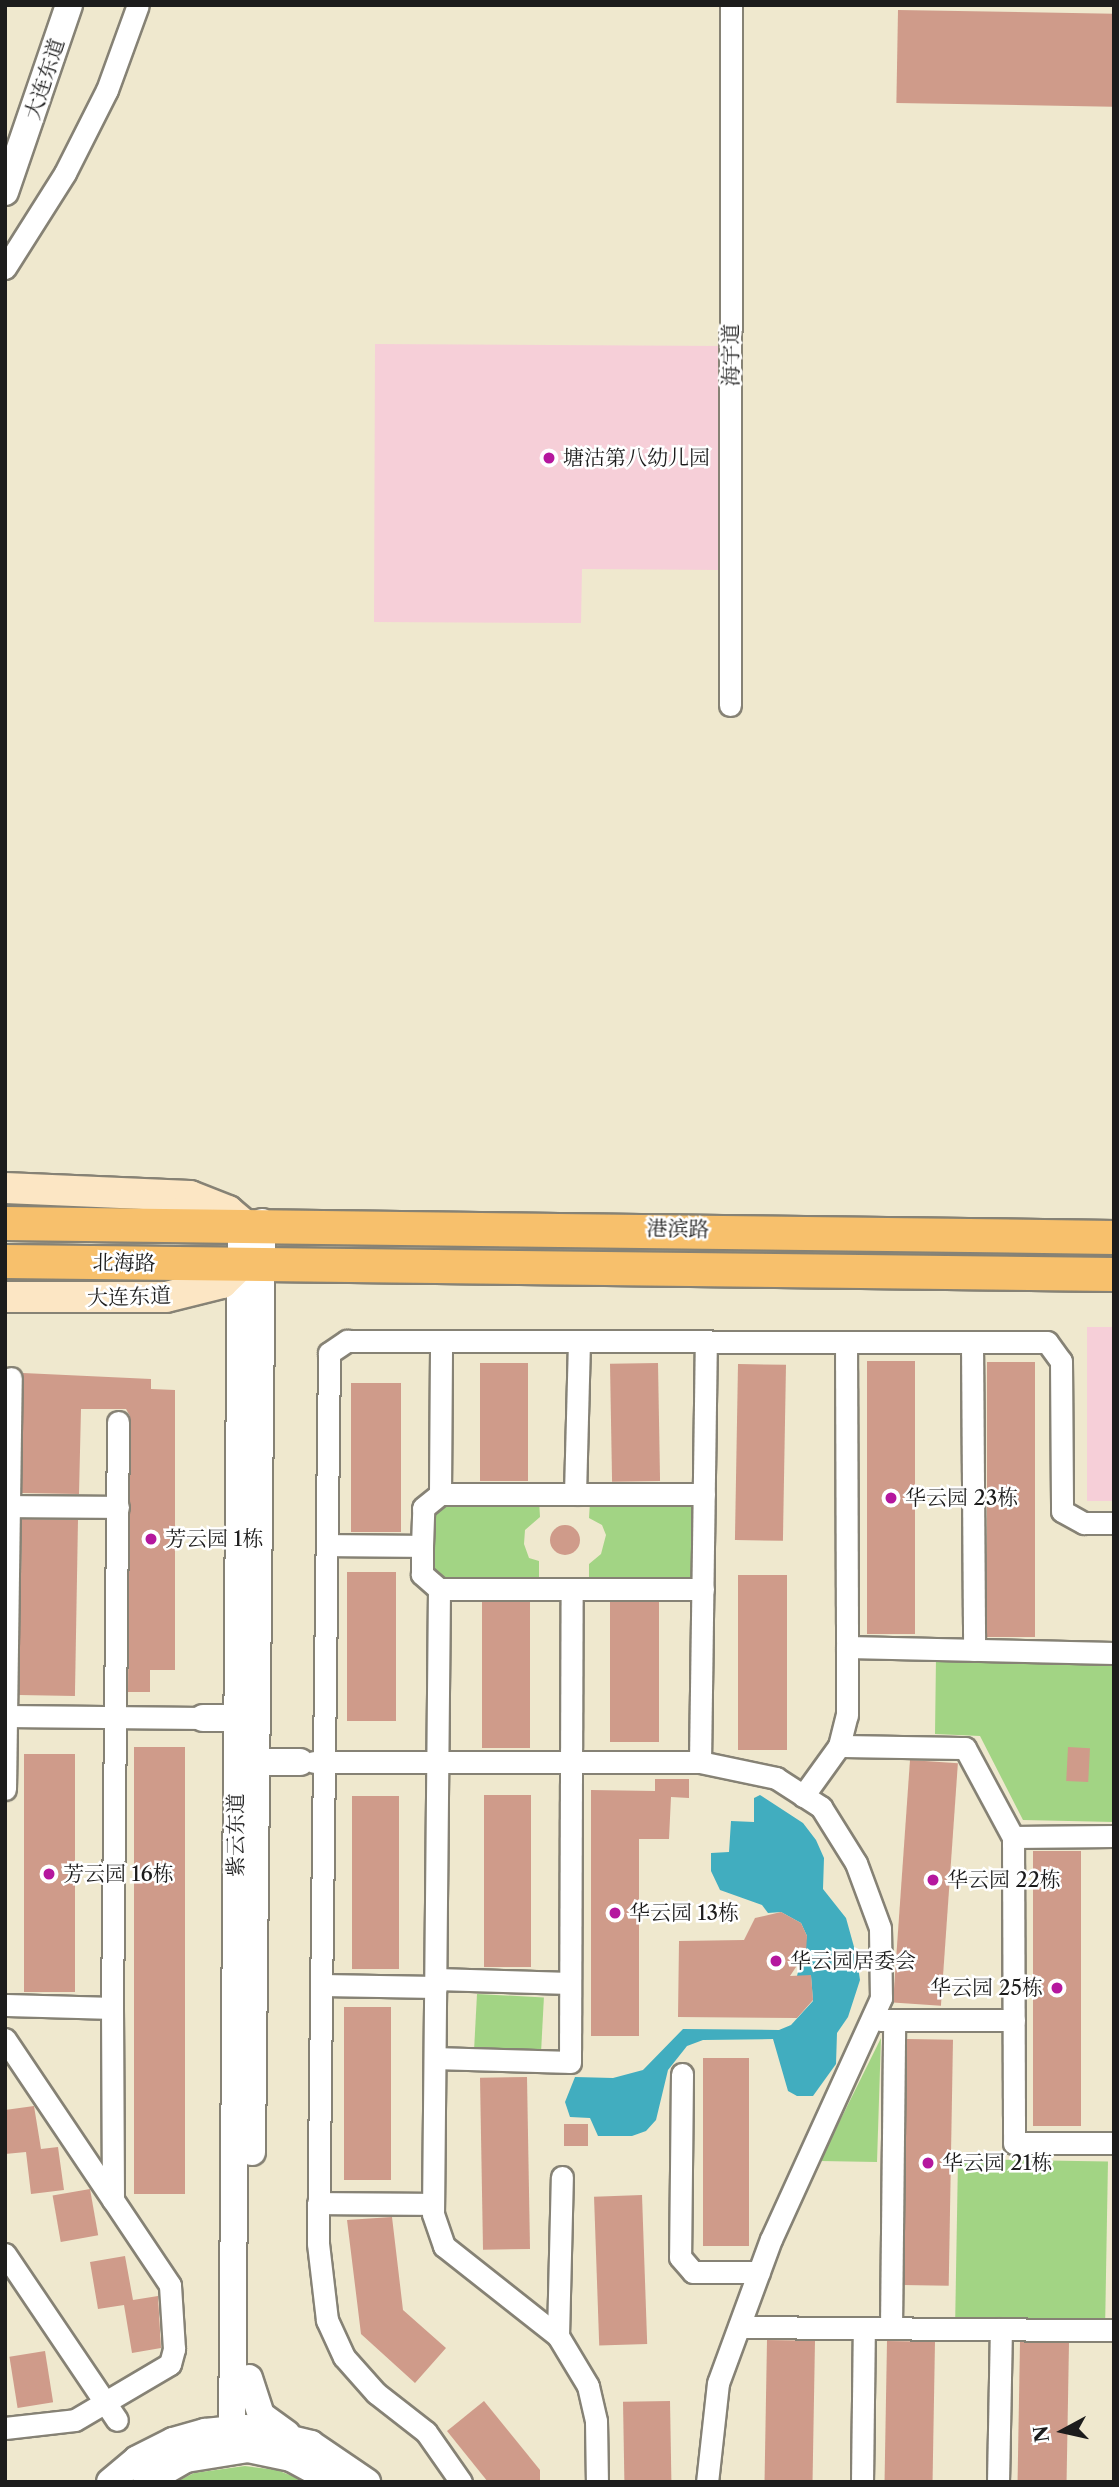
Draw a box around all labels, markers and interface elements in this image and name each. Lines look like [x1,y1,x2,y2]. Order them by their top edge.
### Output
street label: 大连东道 [20,35,70,123]
street label: 海宇道 [718,324,744,386]
place label: 塘沽第八幼儿园 [563,445,710,471]
marker: 塘沽第八幼儿园 [541,450,557,466]
street label: 港滨路 [646,1216,710,1242]
street label: 北海路 [92,1250,156,1276]
street label: 大连东道 [87,1283,171,1311]
place label: 华云园 23栋 [905,1485,1018,1511]
marker: 华云园 23栋 [883,1490,899,1506]
place label: 芳云园 1栋 [165,1526,263,1552]
marker: 芳云园 1栋 [143,1531,159,1547]
street label: 紫云东道 [223,1793,249,1877]
place label: 芳云园 16栋 [63,1861,174,1887]
marker: 芳云园 16栋 [41,1866,57,1882]
place label: 华云园 22栋 [947,1867,1061,1893]
marker: 华云园 22栋 [925,1872,941,1888]
place label: 华云园 13栋 [629,1900,739,1926]
marker: 华云园 13栋 [607,1905,623,1921]
place label: 华云园居委会 [790,1948,916,1974]
marker: 华云园居委会 [768,1953,784,1969]
place label: 华云园 25栋 [930,1975,1043,2001]
marker: 华云园 25栋 [1049,1980,1065,1996]
place label: 华云园 21栋 [942,2150,1053,2176]
marker: 华云园 21栋 [920,2155,936,2171]
north arrow [1028,2396,1098,2466]
text: N [1029,2424,1054,2444]

